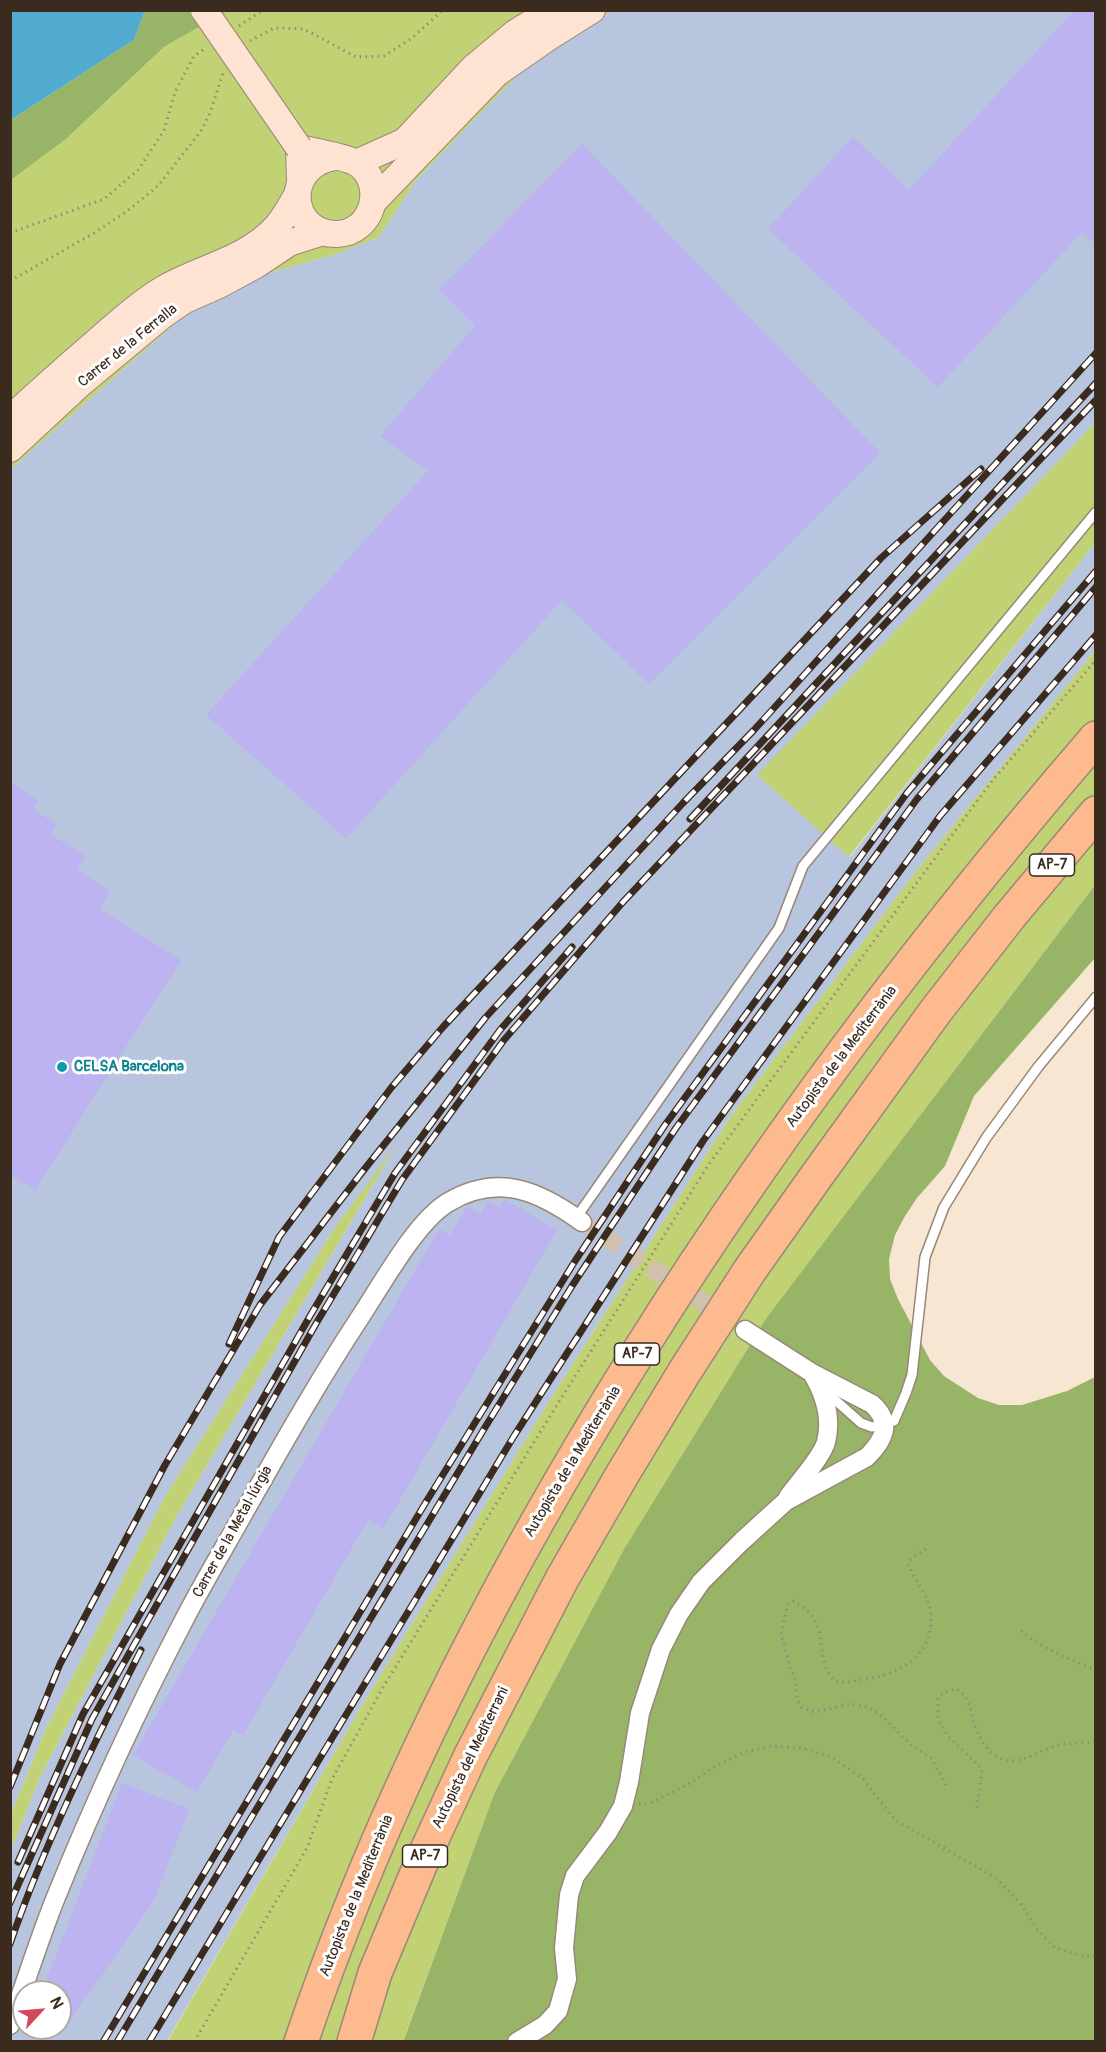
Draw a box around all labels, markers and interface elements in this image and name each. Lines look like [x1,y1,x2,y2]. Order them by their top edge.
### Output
street label: Carrer de la Ferralla [75,301,181,391]
road number: AP-7 [1030,854,1074,876]
street label: Autopista de la Mediterrània [783,983,901,1131]
place label: CELSA Barcelona [74,1058,184,1076]
marker: CELSA Barcelona [55,1060,69,1074]
road number: AP-7 [614,1343,660,1365]
street label: Autopista de la Mediterrània [521,1383,625,1541]
street label: Carrer de la Metal·lúrgia [189,1463,277,1601]
street label: Autopista del Mediterrani [429,1684,513,1832]
street label: Autopista de la Mediterrània [316,1812,398,1980]
road number: AP-7 [402,1845,448,1867]
north arrow [12,1980,72,2040]
text: N [45,1994,68,2012]

